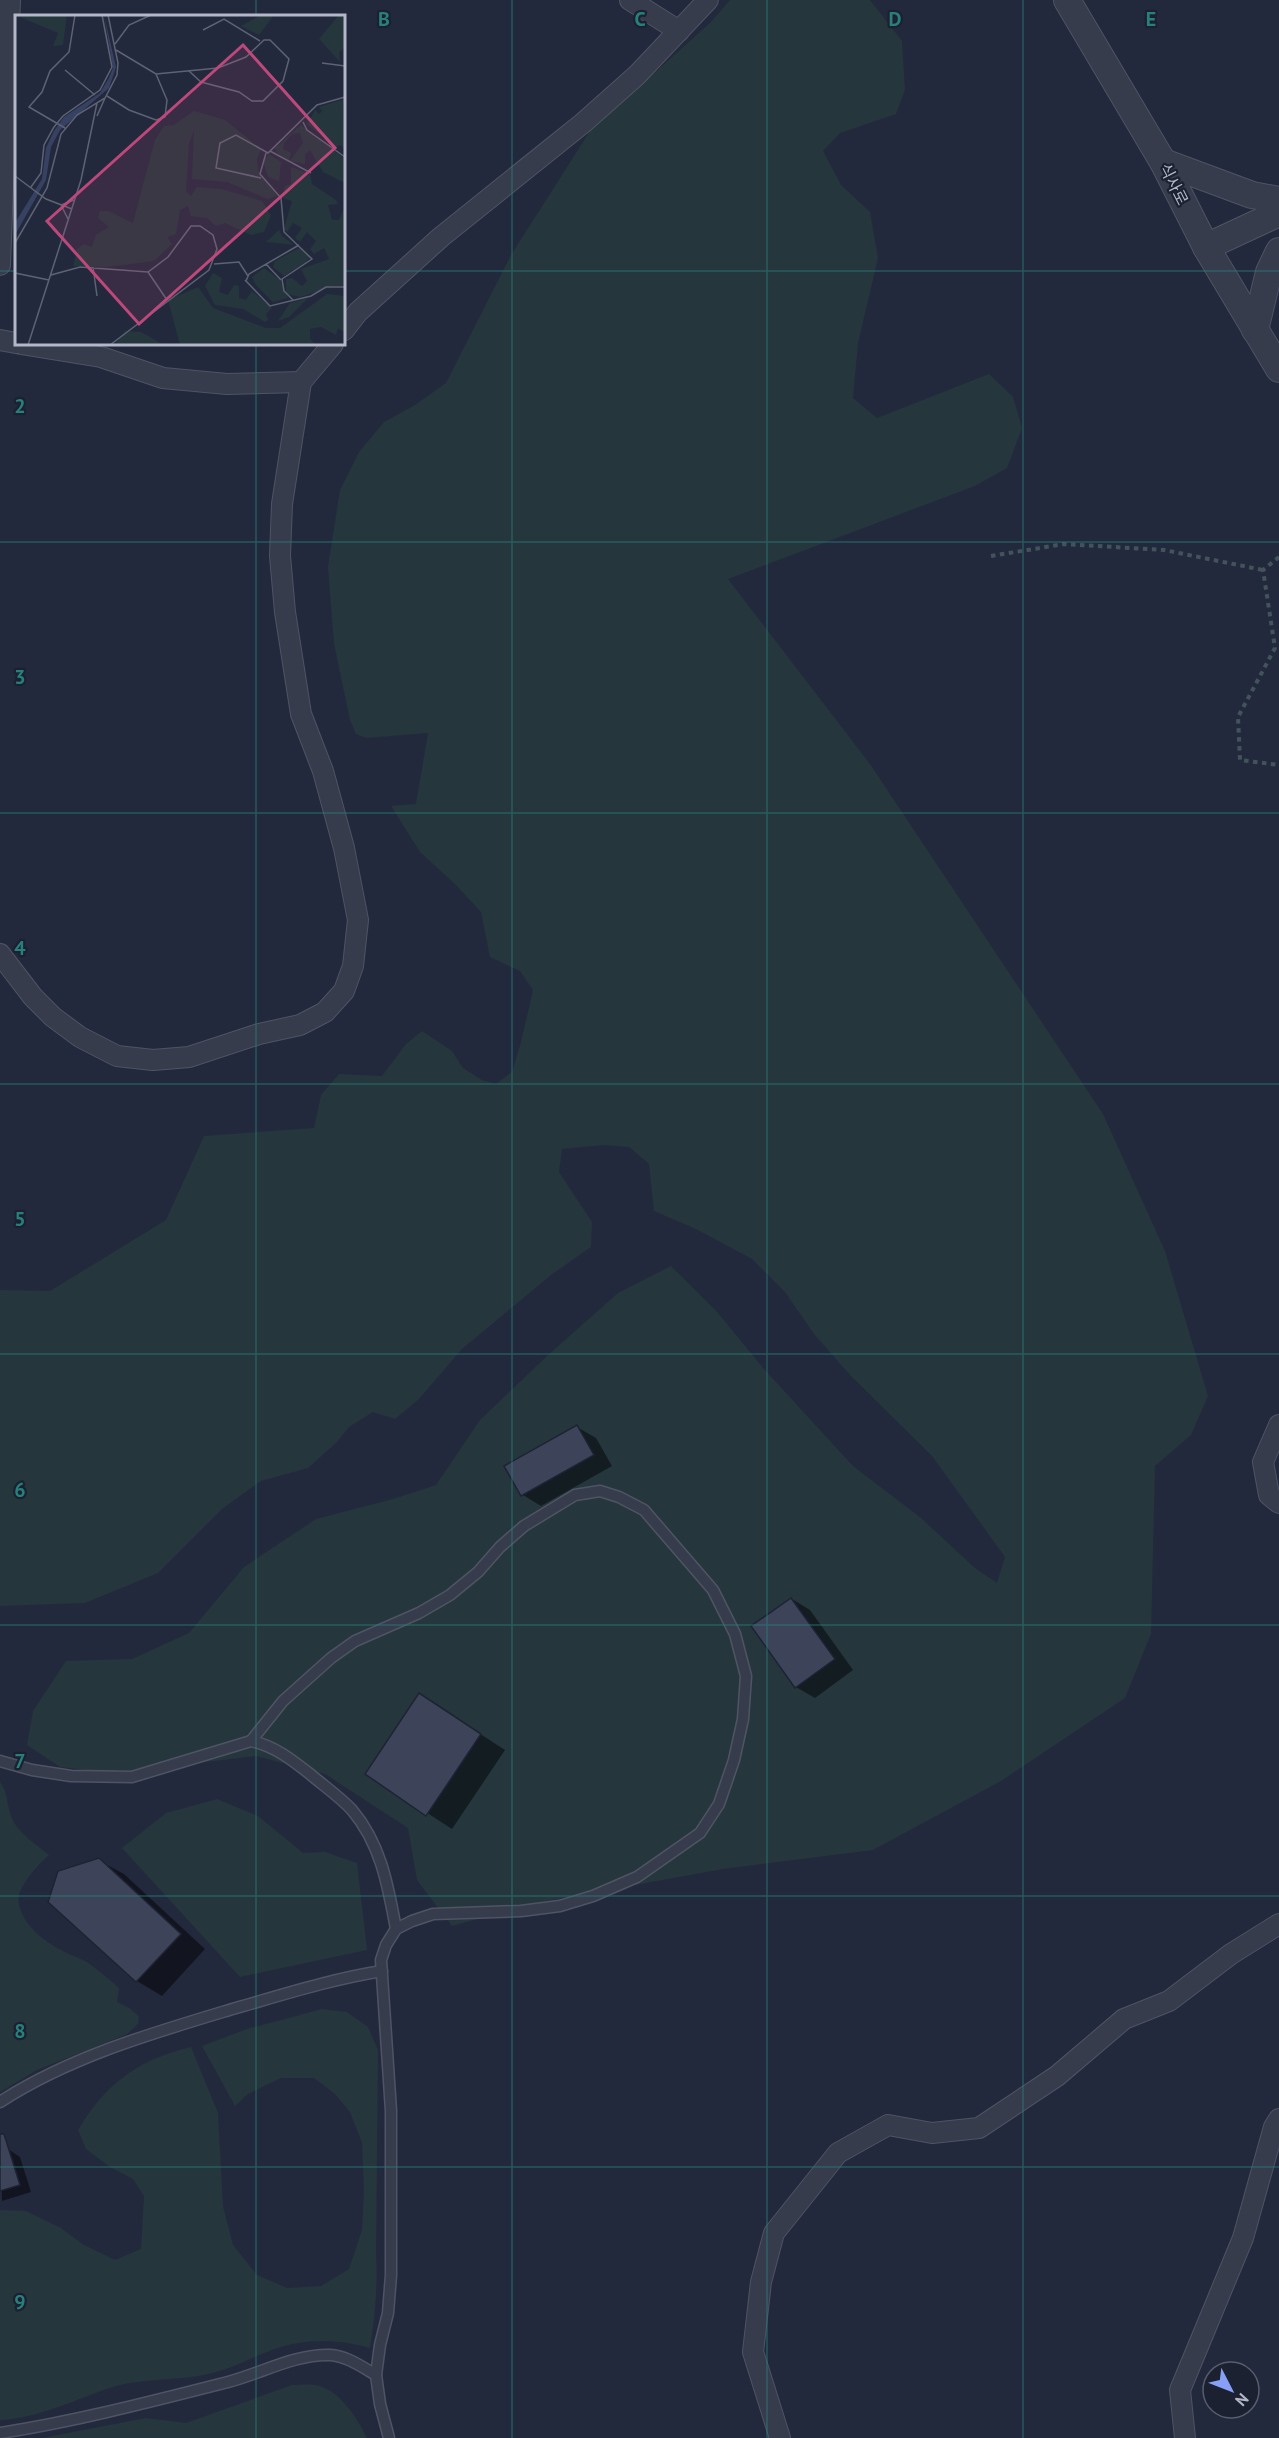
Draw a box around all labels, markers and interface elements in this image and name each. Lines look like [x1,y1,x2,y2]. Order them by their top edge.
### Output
text: B [378,6,390,32]
text: C [634,6,646,32]
text: D [889,6,902,32]
text: E [1146,6,1156,32]
inset map [15,15,345,345]
street label: 식사로 [1155,160,1193,208]
text: 2 [14,393,26,419]
text: 3 [14,664,26,690]
text: 4 [14,935,26,961]
text: 5 [14,1206,26,1232]
text: 6 [14,1477,26,1503]
text: 7 [14,1748,26,1774]
text: 8 [14,2018,26,2044]
text: 9 [14,2289,26,2315]
north arrow [1201,2360,1261,2420]
text: N [1231,2389,1253,2411]

